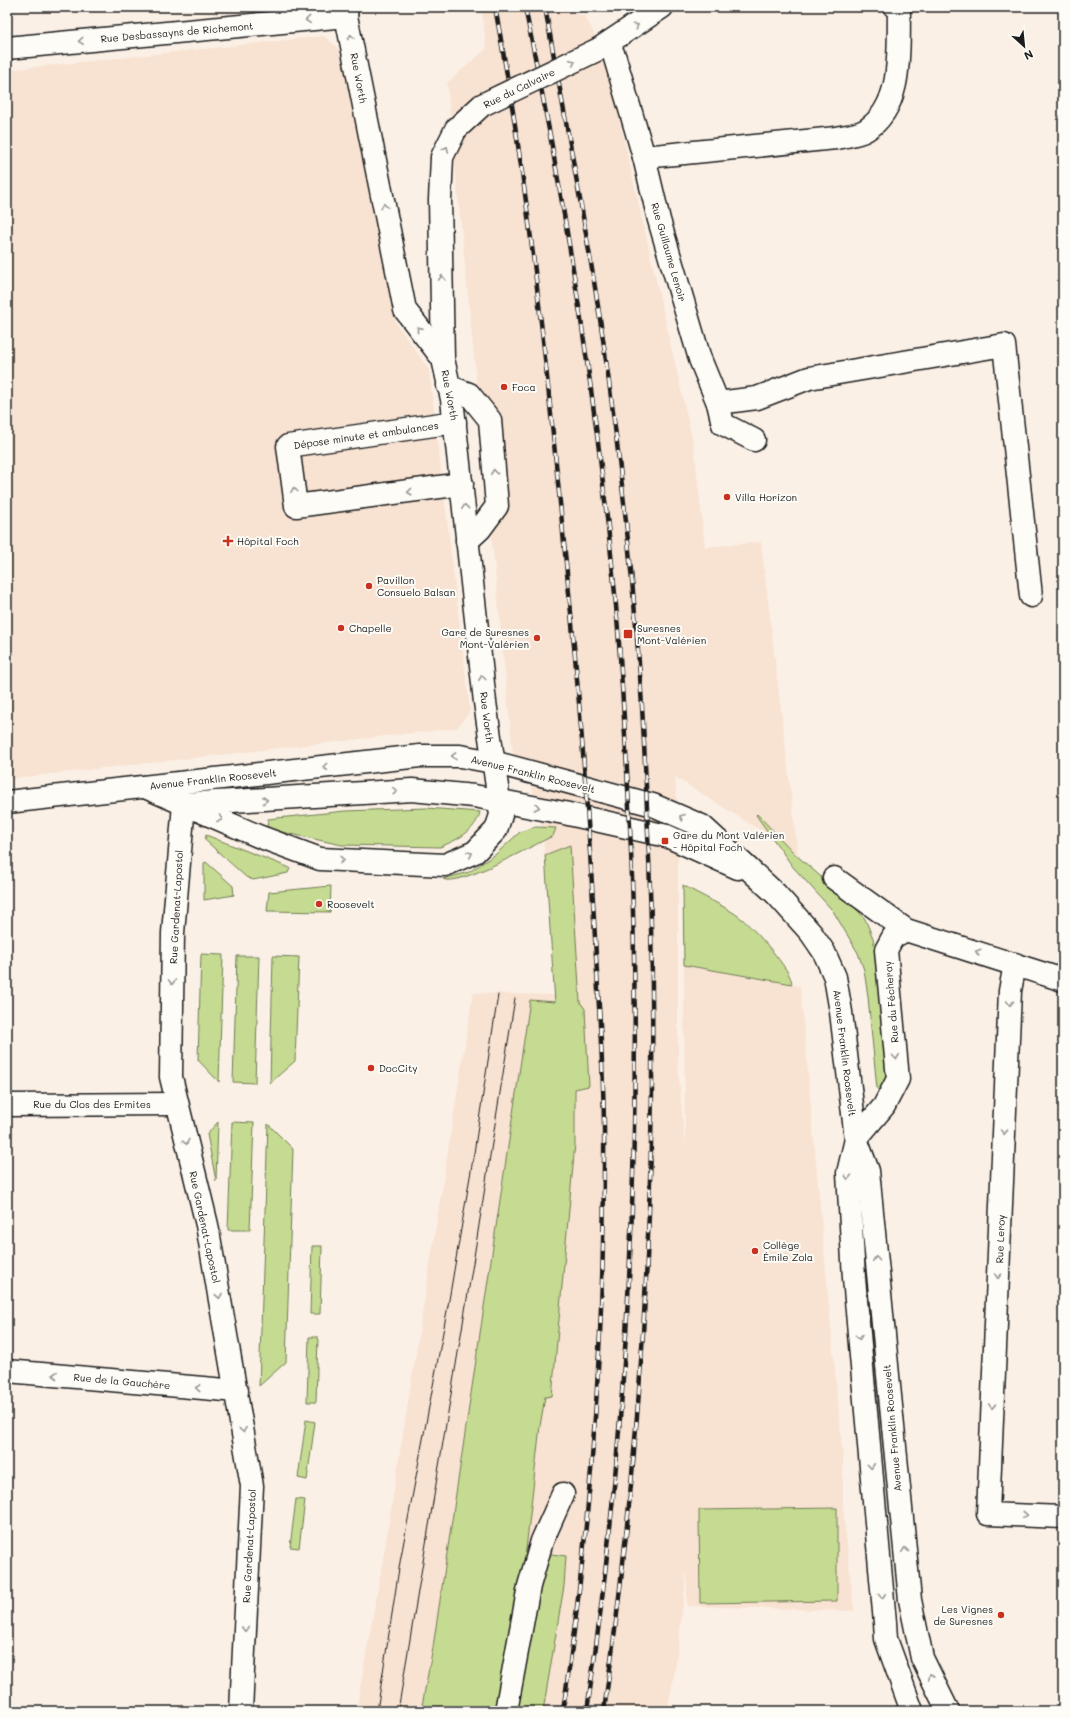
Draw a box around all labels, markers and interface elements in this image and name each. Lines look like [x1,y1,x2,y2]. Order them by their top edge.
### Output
one-way arrow [305,16,311,25]
street label: Rue Desbassayns de Richemont [100,18,254,46]
one-way arrow [632,23,639,31]
north arrow [1004,26,1044,66]
one-way arrow [347,34,355,40]
one-way arrow [78,36,84,45]
text: N [1022,47,1036,64]
street label: Rue Worth [347,52,371,105]
one-way arrow [569,59,576,67]
street label: Rue du Calvaire [481,65,557,111]
one-way arrow [441,146,449,154]
street label: Rue Guillaume Lenoir [648,201,690,303]
one-way arrow [380,203,389,209]
one-way arrow [438,275,446,281]
one-way arrow [416,326,423,334]
street label: Rue Worth [438,369,462,422]
place label: Foca [512,380,536,394]
marker: Foca [499,382,509,392]
street label: Dépose minute et ambulances [293,418,440,452]
one-way arrow [490,469,499,475]
one-way arrow [290,487,299,493]
one-way arrow [407,487,413,496]
place label: Villa Horizon [735,490,797,504]
marker: Villa Horizon [722,492,732,502]
one-way arrow [460,504,469,510]
place label: Hôpital Foch [237,534,299,548]
marker: Hôpital Foch [222,535,234,547]
place label: Pavillon Consuelo Balsan [377,573,455,599]
marker: Pavillon Consuelo Balsan [364,581,374,591]
place label: Chapelle [349,621,392,635]
place label: Suresnes Mont-Valérien [637,621,706,647]
marker: Chapelle [336,623,346,633]
place label: Gare de Suresnes Mont-Valérien [441,625,529,651]
marker: Suresnes Mont-Valérien [622,628,634,640]
marker: Gare de Suresnes Mont-Valérien [532,633,542,643]
one-way arrow [478,675,487,681]
street label: Rue Worth [477,691,497,744]
one-way arrow [451,752,457,760]
street label: Avenue Franklin Roosevelt [469,752,597,796]
one-way arrow [322,762,328,771]
street label: Avenue Franklin Roosevelt [149,765,277,793]
one-way arrow [392,787,398,796]
one-way arrow [262,795,268,804]
one-way arrow [534,803,541,811]
one-way arrow [216,814,224,822]
one-way arrow [679,814,687,822]
place label: Gare du Mont Valérien - Hôpital Foch [673,828,784,854]
marker: Gare du Mont Valérien - Hôpital Foch [660,836,670,846]
street label: Rue Gardenat-Lapostol [166,850,186,964]
one-way arrow [466,851,473,859]
one-way arrow [339,856,345,865]
place label: Roosevelt [327,897,375,911]
marker: Roosevelt [314,899,324,909]
one-way arrow [975,948,982,957]
street label: Rue du Fécheray [880,960,902,1044]
one-way arrow [168,979,176,985]
street label: Avenue Franklin Roosevelt [830,989,860,1117]
one-way arrow [1006,1000,1014,1006]
one-way arrow [891,1054,900,1060]
place label: DocCity [379,1061,418,1075]
marker: DocCity [366,1063,376,1073]
street label: Rue du Clos des Ermites [33,1097,151,1111]
one-way arrow [1000,1129,1008,1135]
one-way arrow [182,1139,190,1145]
street label: Rue Gardenat-Lapostol [186,1170,224,1284]
one-way arrow [844,1174,852,1180]
street label: Rue Leroy [992,1214,1008,1264]
place label: Collège Émile Zola [763,1238,813,1264]
marker: Collège Émile Zola [750,1246,760,1256]
one-way arrow [872,1256,881,1262]
one-way arrow [994,1273,1002,1279]
one-way arrow [214,1293,223,1299]
one-way arrow [855,1334,864,1340]
street label: Avenue Franklin Roosevelt [879,1364,905,1492]
street label: Rue de la Gauchère [73,1370,171,1392]
one-way arrow [52,1371,58,1380]
one-way arrow [195,1384,201,1393]
one-way arrow [988,1403,997,1409]
one-way arrow [238,1427,247,1433]
one-way arrow [866,1463,875,1469]
street label: Rue Gardenat-Lapostol [239,1489,259,1603]
one-way arrow [1022,1511,1028,1520]
one-way arrow [900,1547,909,1553]
one-way arrow [878,1593,887,1599]
place label: Les Vignes de Suresnes [934,1602,993,1628]
marker: Les Vignes de Suresnes [996,1610,1006,1620]
one-way arrow [241,1626,250,1632]
one-way arrow [928,1673,936,1681]

